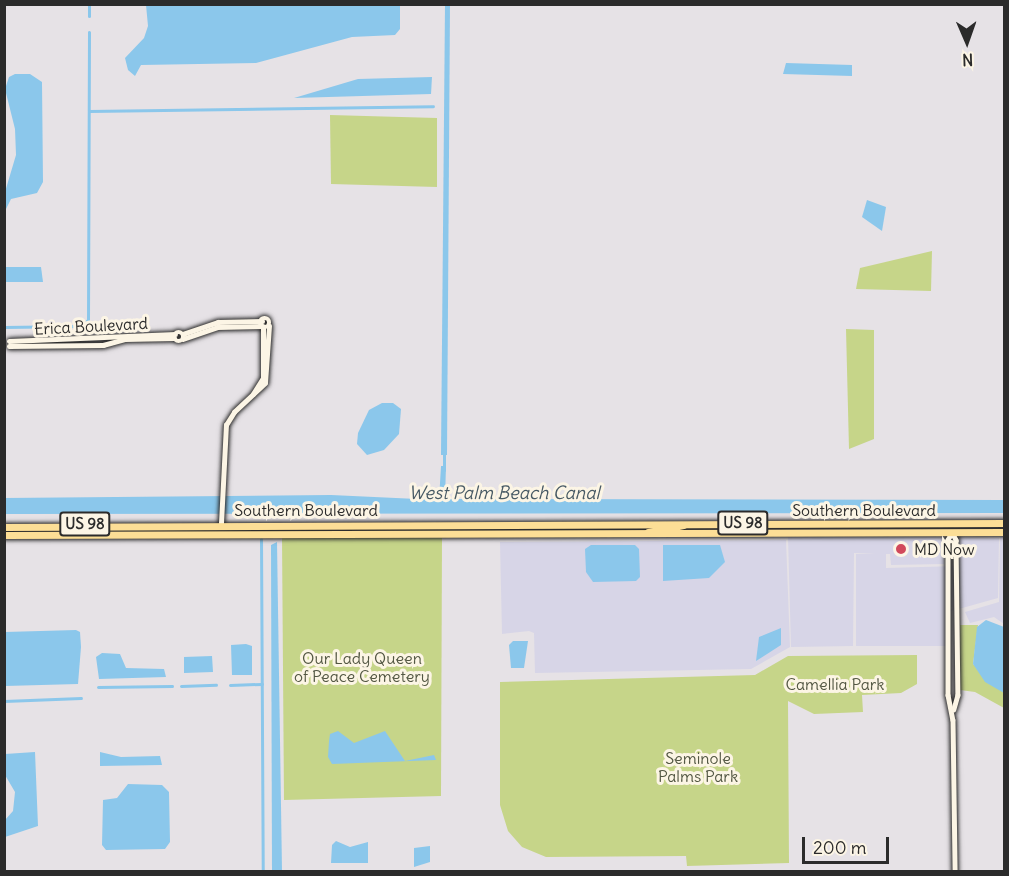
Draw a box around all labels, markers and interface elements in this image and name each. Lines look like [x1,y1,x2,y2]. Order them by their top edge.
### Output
north arrow [937,12,997,72]
text: N [962,50,974,70]
street label: Erica Boulevard [34,313,148,339]
water label: West Palm Beach Canal [409,482,599,504]
street label: Southern Boulevard [234,500,378,520]
street label: Southern Boulevard [792,500,936,520]
road number: US 98 [716,511,770,535]
road number: US 98 [58,512,112,536]
place label: MD Now [914,539,975,559]
marker: MD Now [892,540,910,558]
park label: Our Lady Queen of Peace Cemetery [294,648,430,686]
park label: Camellia Park [786,674,884,694]
park label: Seminole Palms Park [658,748,738,786]
scale bar [805,825,892,863]
text: 200 m [813,836,867,859]

